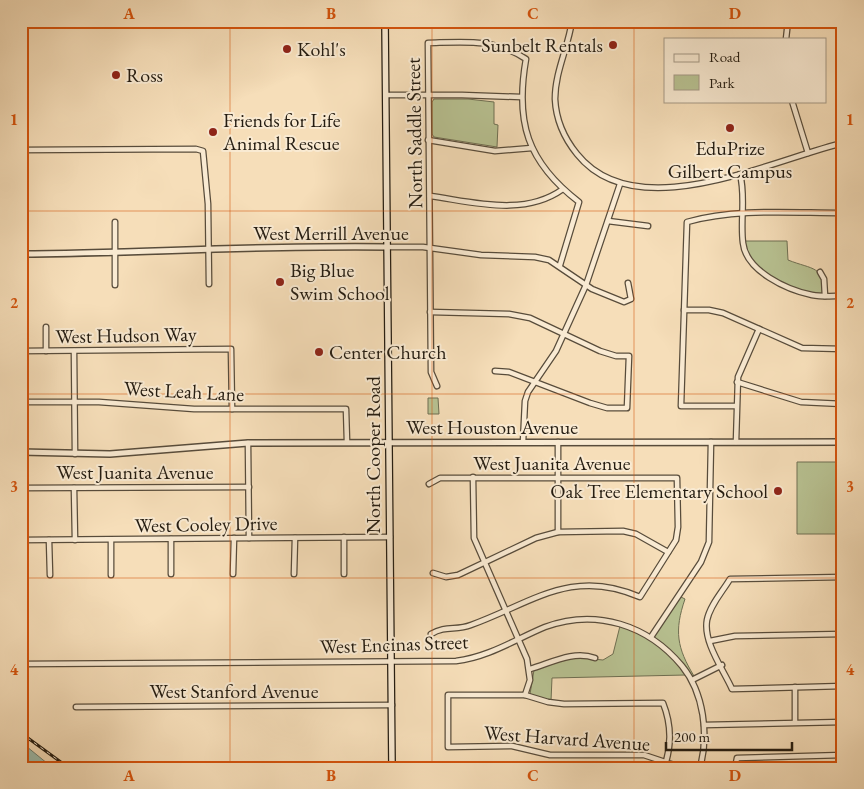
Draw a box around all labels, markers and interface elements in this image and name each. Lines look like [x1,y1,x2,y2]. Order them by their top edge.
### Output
text: A [122,3,135,24]
text: B [326,3,336,24]
text: C [527,3,539,24]
text: D [729,3,741,24]
place label: Sunbelt Rentals [481,32,603,58]
place label: Kohl's [297,36,346,62]
legend [664,38,826,102]
marker: Sunbelt Rentals [607,39,619,51]
marker: Kohl's [281,43,293,55]
text: Road [709,47,741,66]
street label: North Saddle Street [400,57,428,209]
place label: Ross [126,62,163,88]
marker: Ross [110,69,122,81]
text: Park [709,73,736,92]
place label: Friends for Life Animal Rescue [222,107,341,156]
text: 1 [10,109,18,130]
text: 1 [846,109,854,130]
marker: EduPrize Gilbert Campus [724,122,736,134]
marker: Friends for Life Animal Rescue [207,126,219,138]
place label: EduPrize Gilbert Campus [668,135,792,184]
street label: West Merrill Avenue [253,220,409,246]
place label: Big Blue Swim School [290,257,390,306]
marker: Big Blue Swim School [274,276,286,288]
text: 2 [10,292,19,313]
text: 2 [846,292,855,313]
street label: West Hudson Way [55,321,197,349]
place label: Center Church [329,339,446,365]
marker: Center Church [313,346,325,358]
street label: West Leah Lane [123,375,245,407]
street label: North Cooper Road [360,375,386,534]
street label: West Houston Avenue [406,414,578,440]
street label: West Juanita Avenue [473,450,631,476]
street label: West Juanita Avenue [56,459,214,485]
text: 3 [10,476,18,497]
text: 3 [846,476,854,497]
place label: Oak Tree Elementary School [550,478,768,504]
marker: Oak Tree Elementary School [772,485,784,497]
street label: West Cooley Drive [134,510,278,538]
street label: West Encinas Street [319,628,469,660]
text: 4 [10,659,19,680]
text: 4 [846,659,855,680]
street label: West Stanford Avenue [150,678,319,704]
street label: West Harvard Avenue [483,719,651,757]
scale bar [666,719,793,751]
text: 200 m [674,727,711,746]
text: A [122,765,135,786]
text: B [326,765,336,786]
text: C [527,765,539,786]
text: D [729,765,741,786]

